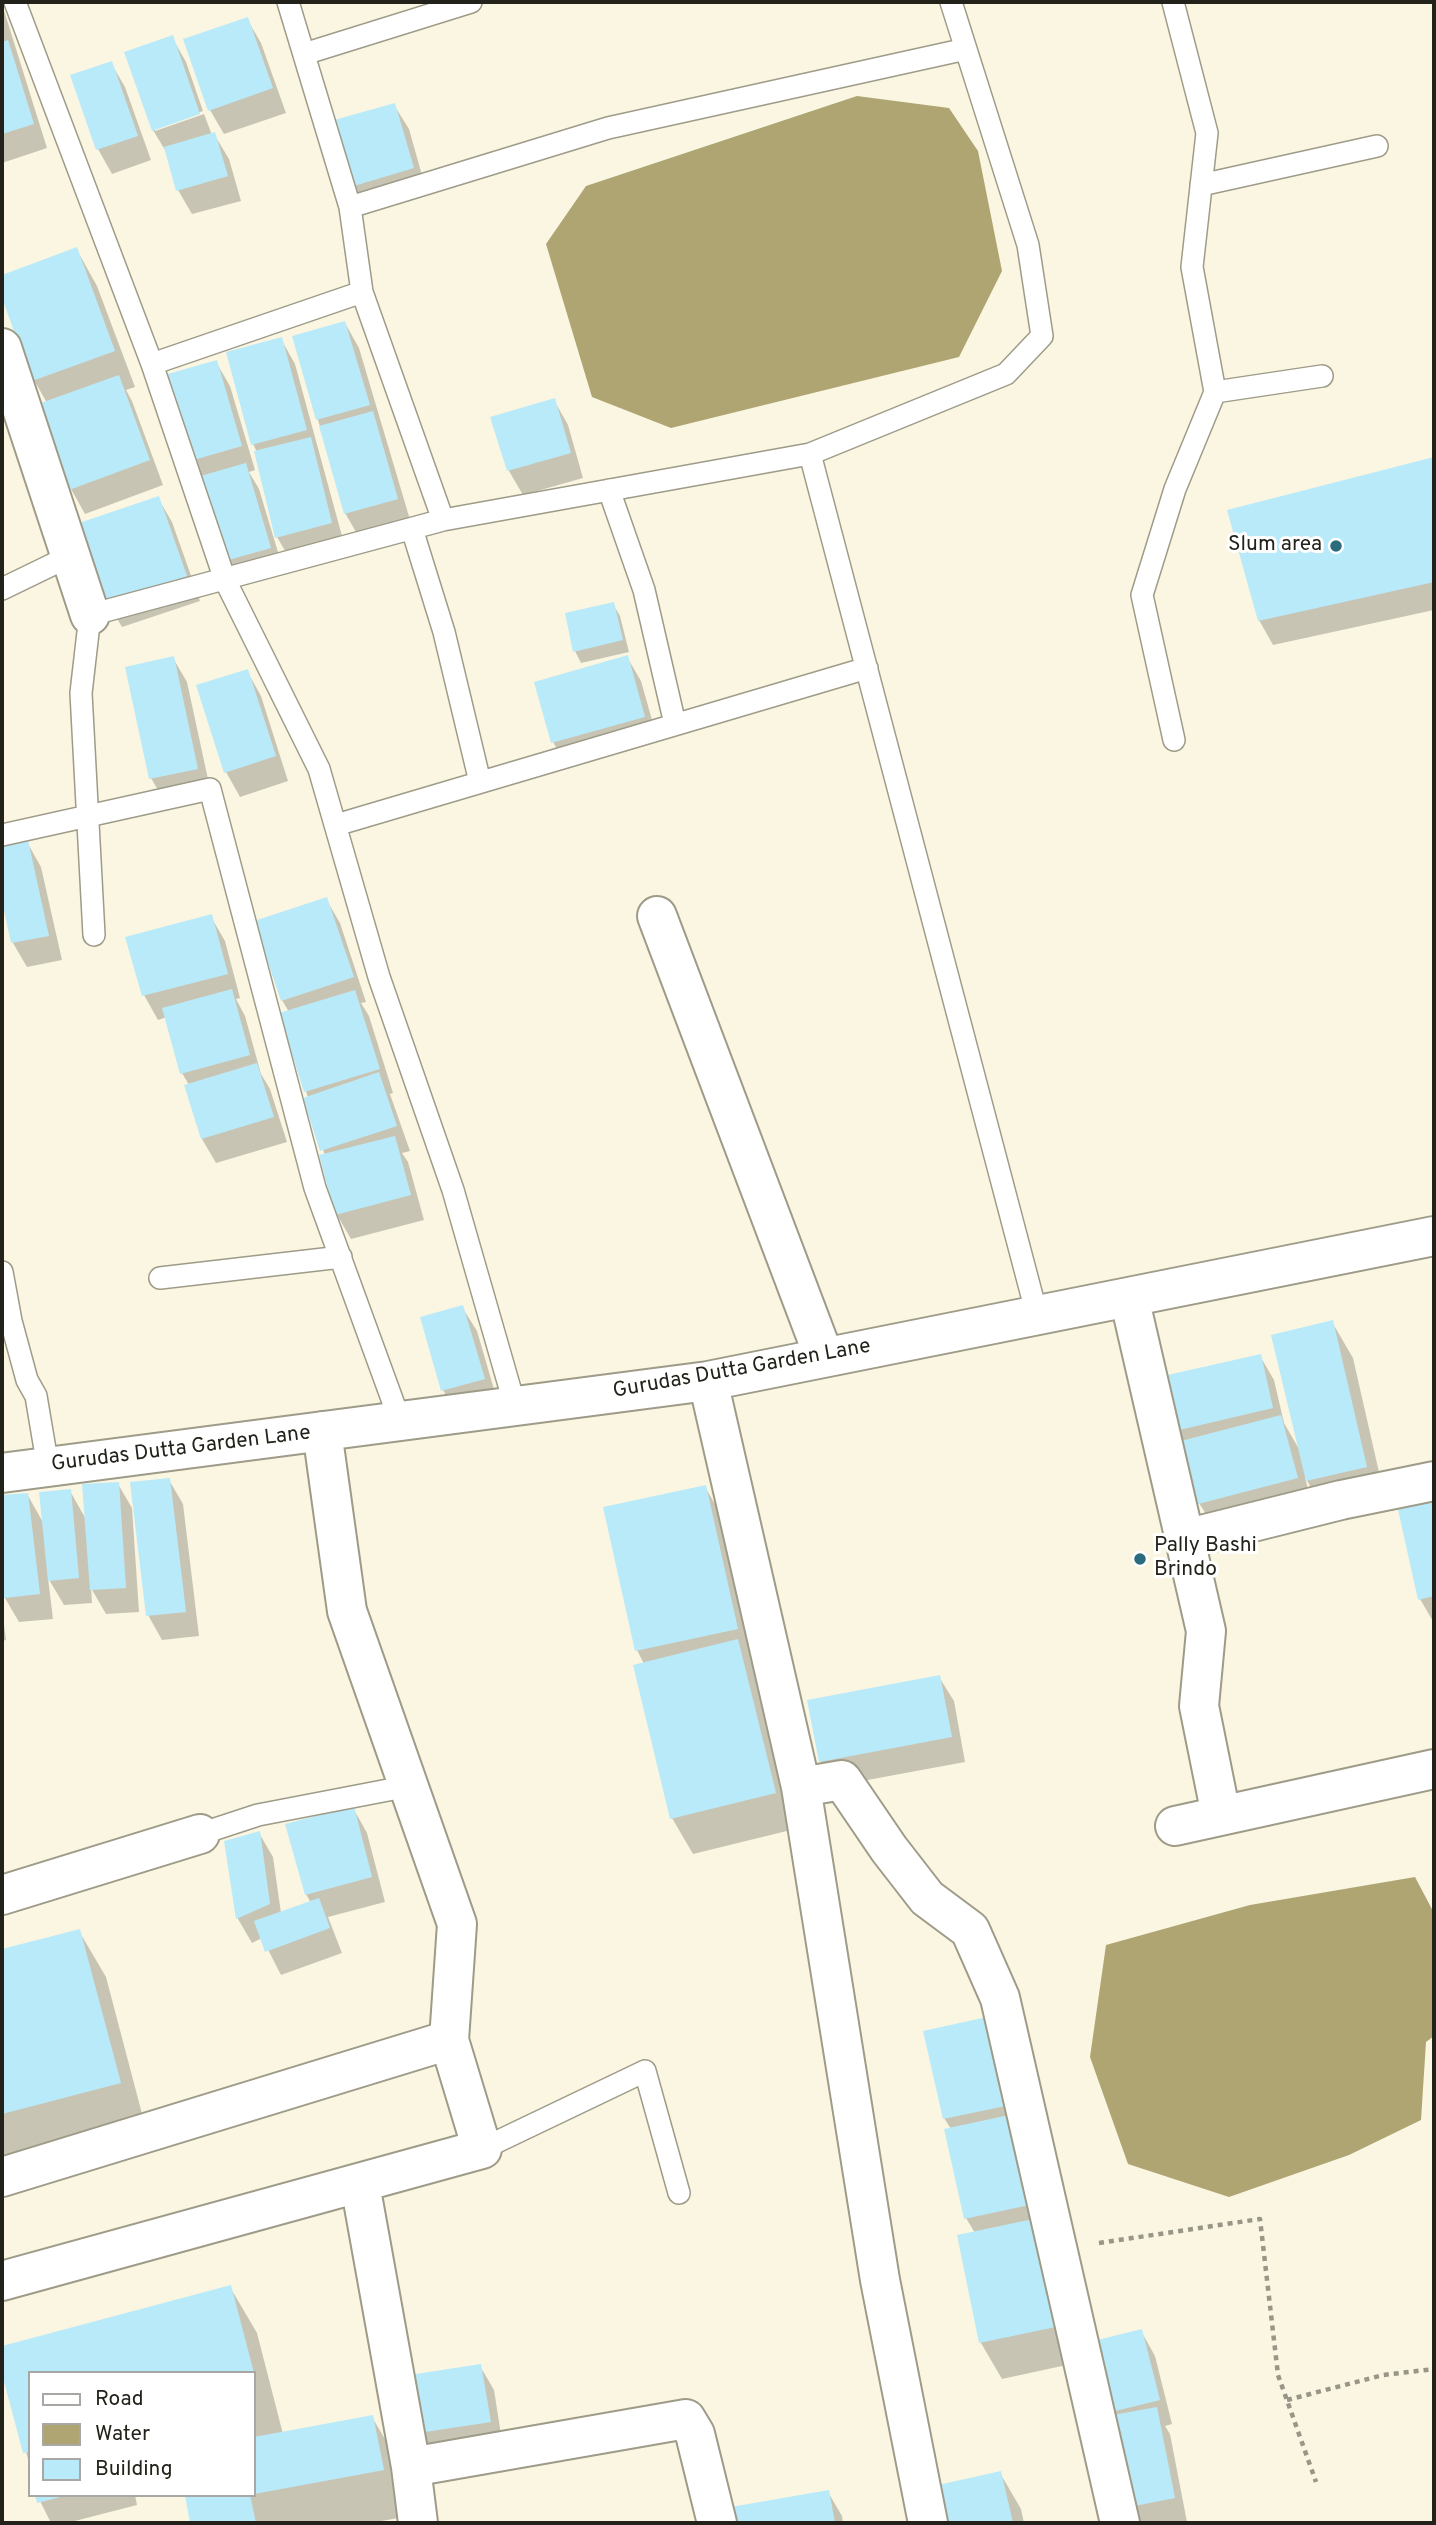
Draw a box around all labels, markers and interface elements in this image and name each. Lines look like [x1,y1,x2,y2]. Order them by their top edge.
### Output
place label: Slum area [1228,533,1322,559]
marker: Slum area [1328,538,1344,554]
street label: Gurudas Dutta Garden Lane [611,1335,873,1405]
street label: Gurudas Dutta Garden Lane [50,1422,312,1478]
place label: Pally Bashi Brindo [1154,1534,1257,1584]
marker: Pally Bashi Brindo [1132,1551,1148,1567]
legend [28,2371,256,2497]
text: Road [95,2386,144,2413]
text: Water [95,2421,150,2448]
text: Building [95,2456,173,2483]

